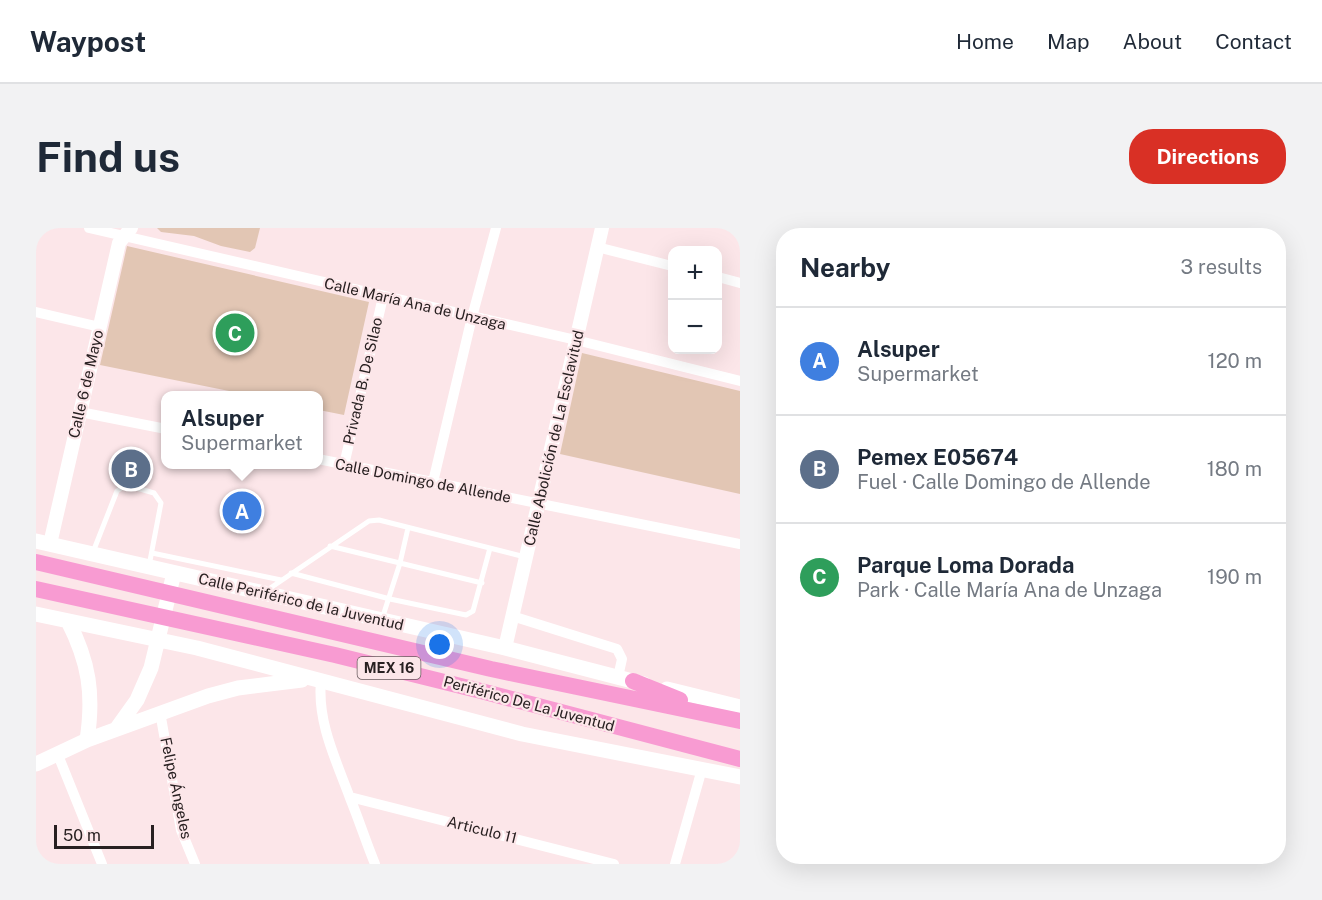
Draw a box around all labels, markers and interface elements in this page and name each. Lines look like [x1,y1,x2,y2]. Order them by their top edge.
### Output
text: Waypost [30,25,146,58]
text: Home [956,29,1014,54]
text: Map [1047,29,1090,54]
text: About [1123,29,1182,54]
text: Contact [1215,29,1292,54]
button: Directions [1129,129,1286,184]
text: Find us [36,132,180,181]
map controls [668,246,722,354]
button: + [668,246,722,300]
text: Nearby [800,252,890,283]
text: 3 results [1181,255,1262,279]
street label: Calle María Ana de Unzaga [323,274,508,333]
button: − [668,300,722,354]
pin: C [216,310,254,356]
street label: Privada B. De Silao [340,316,385,446]
street label: Calle 6 de Mayo [65,328,106,440]
street label: Calle Abolición de La Esclavitud [520,328,587,547]
text: Alsuper [857,336,940,362]
text: A [812,349,827,373]
text: 120 m [1208,349,1262,373]
text: Supermarket [857,362,979,386]
popup [161,391,323,469]
text: Alsuper [181,405,264,431]
text: Supermarket [181,431,303,455]
text: Pemex E05674 [857,444,1018,470]
pin: B [112,446,151,492]
street label: Calle Domingo de Allende [334,455,513,506]
text: B [813,457,826,481]
text: 180 m [1207,457,1262,481]
text: Fuel · Calle Domingo de Allende [857,470,1151,494]
pin: A [222,488,262,534]
text: Parque Loma Dorada [857,552,1074,578]
text: C [812,565,827,589]
text: 190 m [1207,565,1262,589]
street label: Calle Periférico de la Juventud [197,570,405,633]
text: Park · Calle María Ana de Unzaga [857,578,1162,602]
your location [425,630,454,659]
road number: MEX 16 [358,657,421,679]
street label: Periférico De La Juventud [442,672,617,735]
street label: Felipe Ángeles [157,735,196,840]
street label: Articulo 11 [446,813,519,846]
scale bar [54,822,154,850]
text: 50 m [63,826,101,845]

